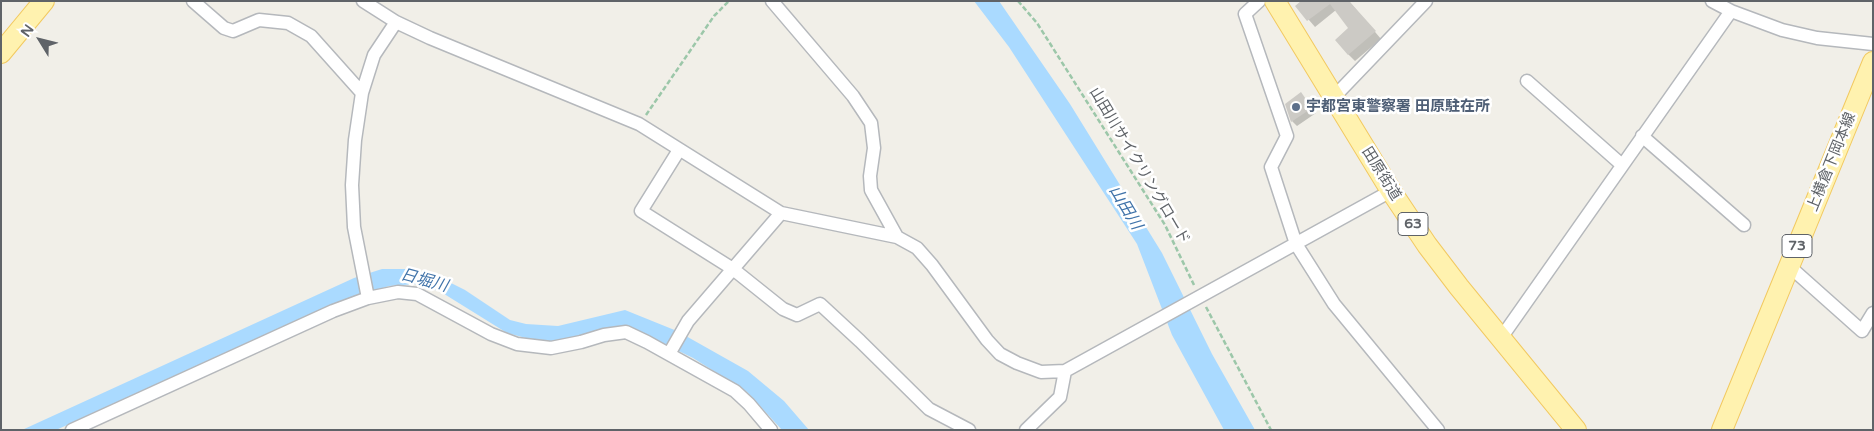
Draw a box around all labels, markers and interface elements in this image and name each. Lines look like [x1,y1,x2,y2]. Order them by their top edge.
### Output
north arrow [15,15,65,65]
text: N [17,21,38,40]
street label: 山田川サイクリングロード [1085,84,1193,248]
place label: 宇都宮東警察署 田原駐在所 [1306,98,1490,116]
marker: 宇都宮東警察署 田原駐在所 [1290,101,1302,113]
street label: 上横倉下岡本線 [1804,110,1860,214]
street label: 田原街道 [1357,144,1405,204]
water label: 山田川 [1104,182,1146,234]
road number: 63 [1398,212,1428,235]
road number: 73 [1782,235,1812,258]
water label: 日堀川 [398,266,450,296]

